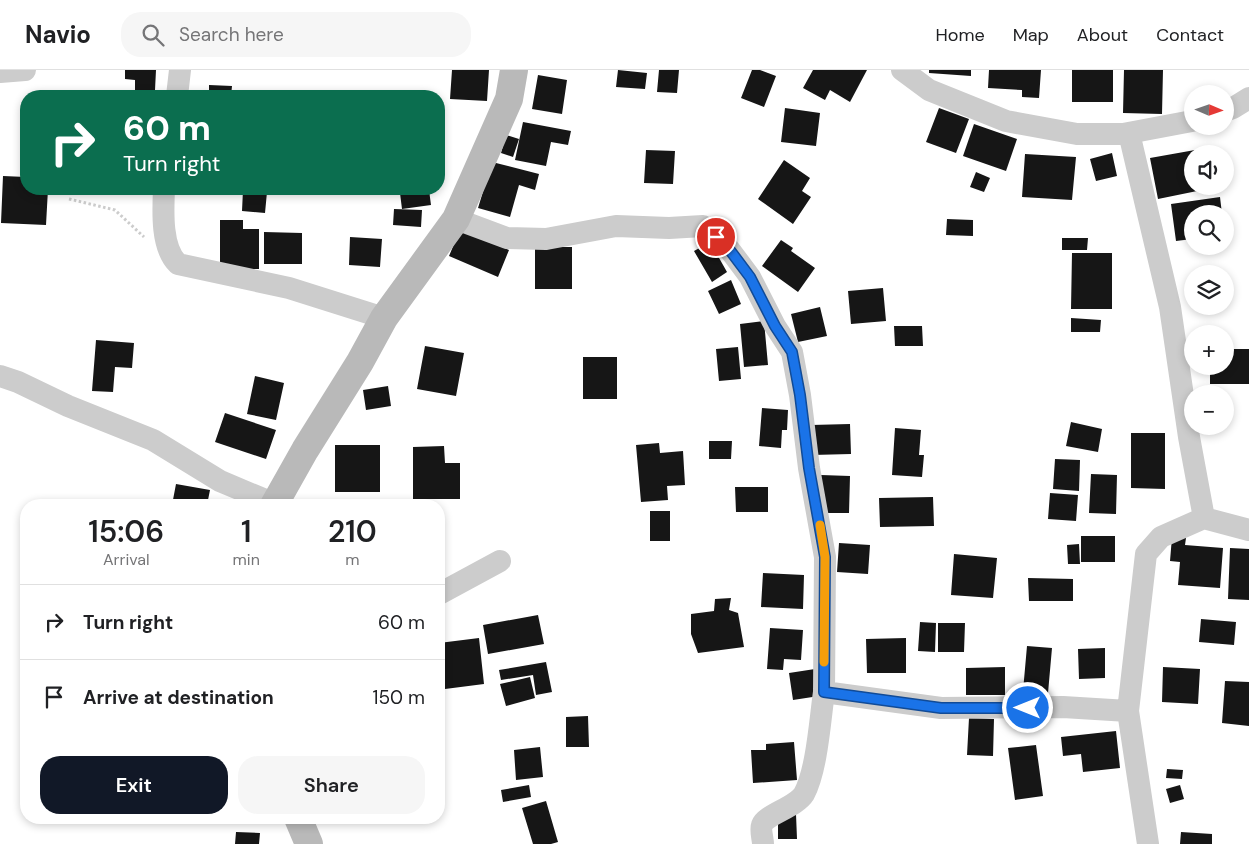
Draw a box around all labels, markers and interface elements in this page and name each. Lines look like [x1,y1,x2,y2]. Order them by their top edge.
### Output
search box [121,12,471,57]
text: Navio [25,19,91,50]
icon: search [139,21,167,49]
text: Search here [179,22,284,47]
text: Home [935,23,985,47]
text: Map [1013,23,1049,47]
text: About [1077,23,1128,47]
text: Contact [1156,23,1224,47]
north arrow [1184,85,1234,135]
map controls [1184,85,1234,435]
text: 60 m [123,105,211,151]
icon: right [40,110,105,175]
button: sound [1184,145,1234,195]
text: Turn right [123,149,220,178]
button: search [1184,205,1234,255]
pin [695,216,737,258]
icon: arrive [702,223,730,251]
button: layers [1184,265,1234,315]
button: + [1184,325,1234,375]
button: − [1184,385,1234,435]
text: 15:06 [88,512,164,551]
text: 1 [241,512,251,551]
text: 210 [328,512,377,551]
text: Arrival [103,549,150,570]
text: min [233,549,260,570]
text: m [345,549,360,570]
icon: right [40,608,68,636]
text: Turn right [83,610,173,635]
text: 60 m [378,610,425,635]
position arrow [1001,681,1053,733]
icon: arrive [40,683,68,711]
text: Arrive at destination [83,685,274,710]
text: 150 m [373,685,425,710]
button: Exit [40,756,228,814]
button: Share [238,756,425,814]

